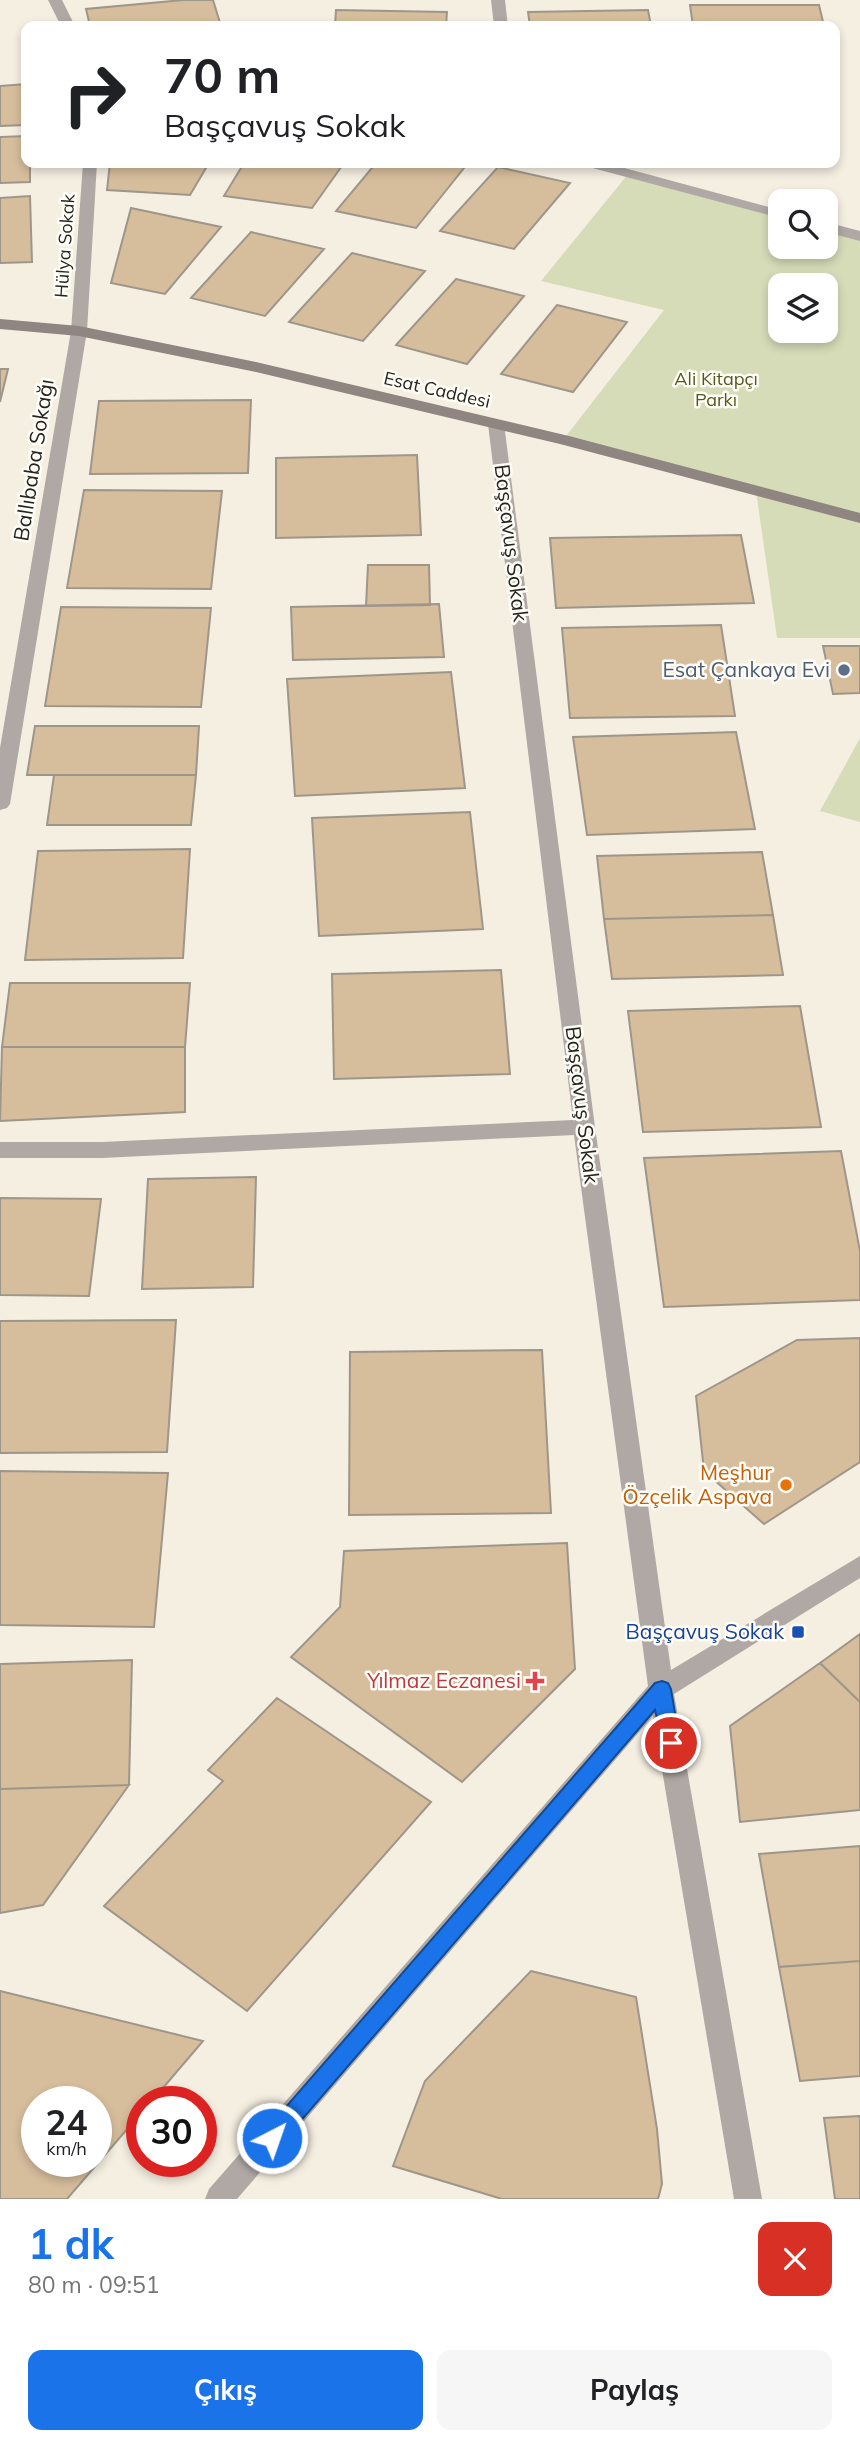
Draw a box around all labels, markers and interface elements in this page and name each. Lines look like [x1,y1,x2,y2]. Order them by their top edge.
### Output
text: 70 m [164,44,280,105]
icon: right [49,49,140,140]
text: Başçavuş Sokak [164,105,405,145]
map controls [768,189,838,343]
button: search [768,189,838,259]
street label: Hülya Sokak [49,193,80,299]
button: layers [768,273,838,343]
street label: Esat Caddesi [382,366,493,413]
park label: Ali Kitapçı Parkı [674,367,758,411]
street label: Ballıbaba Sokağı [7,377,59,543]
street label: Başçavuş Sokak [489,463,535,623]
place label: Esat Çankaya Evi [663,656,830,682]
marker: Esat Çankaya Evi [836,662,852,678]
street label: Başçavuş Sokak [560,1025,606,1185]
place label: Meşhur Özçelik Aspava [623,1459,772,1509]
marker: Meşhur Özçelik Aspava [778,1477,794,1493]
place label: Başçavuş Sokak [626,1618,784,1644]
marker: Başçavuş Sokak [790,1624,806,1640]
place label: Yılmaz Eczanesi [366,1667,521,1693]
marker: Yılmaz Eczanesi [527,1673,543,1689]
pin [641,1713,701,1773]
icon: arrive [652,1724,690,1762]
speed limit sign: 30 [126,2086,217,2177]
text: 24 [45,2100,88,2144]
position arrow [235,2101,309,2175]
text: km/h [46,2137,87,2160]
text: 1 dk [28,2217,114,2270]
button: close [758,2222,832,2296]
text: 80 m · 09:51 [28,2270,160,2299]
button: Çıkış [28,2350,423,2430]
button: Paylaş [437,2350,832,2430]

